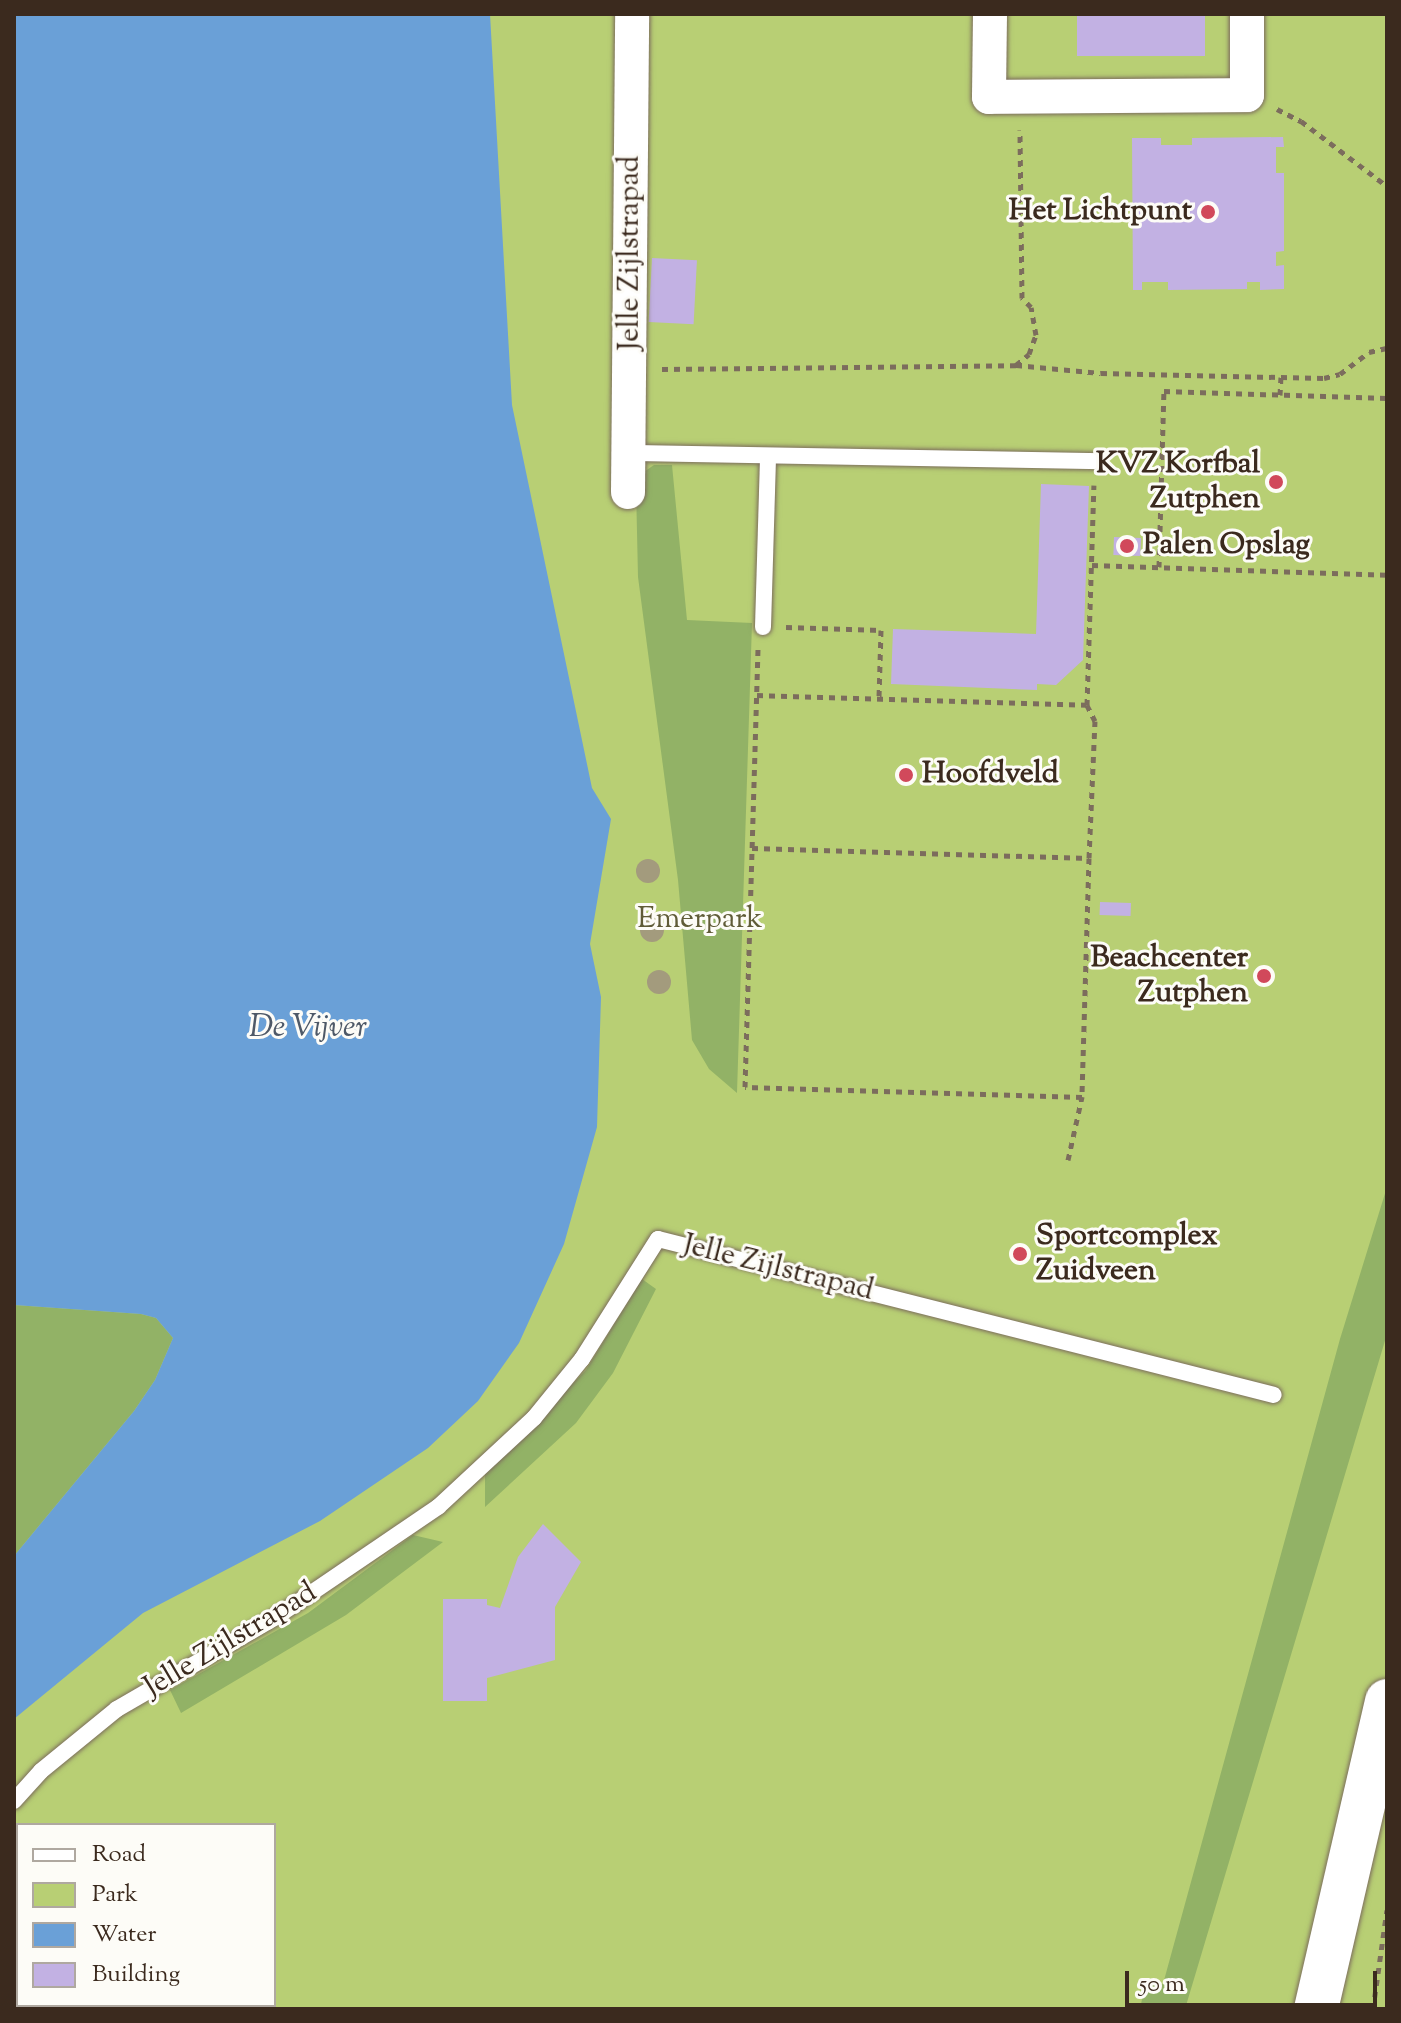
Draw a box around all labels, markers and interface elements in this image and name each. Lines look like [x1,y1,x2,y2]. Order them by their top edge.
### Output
street label: Jelle Zijlstrapad [613,155,649,351]
place label: Het Lichtpunt [1009,194,1192,230]
marker: Het Lichtpunt [1199,203,1217,221]
place label: KVZ Korfbal Zutphen [1096,447,1260,518]
marker: KVZ Korfbal Zutphen [1267,473,1285,491]
place label: Palen Opslag [1143,528,1310,564]
marker: Palen Opslag [1118,537,1136,555]
place label: Hoofdveld [922,757,1059,793]
marker: Hoofdveld [897,766,915,784]
park label: Emerpark [637,902,763,938]
place label: Beachcenter Zutphen [1091,941,1248,1012]
marker: Beachcenter Zutphen [1255,967,1273,985]
water label: De Vijver [249,1009,367,1047]
place label: Sportcomplex Zuidveen [1036,1219,1218,1290]
street label: Jelle Zijlstrapad [679,1228,877,1310]
marker: Sportcomplex Zuidveen [1011,1245,1029,1263]
street label: Jelle Zijlstrapad [138,1575,324,1707]
legend [16,1823,276,2007]
text: Road [92,1838,146,1872]
text: Park [92,1878,138,1912]
text: Water [92,1918,156,1952]
scale bar [1129,1955,1381,2005]
text: Building [92,1958,180,1992]
text: 50 m [1139,1968,1185,2002]

